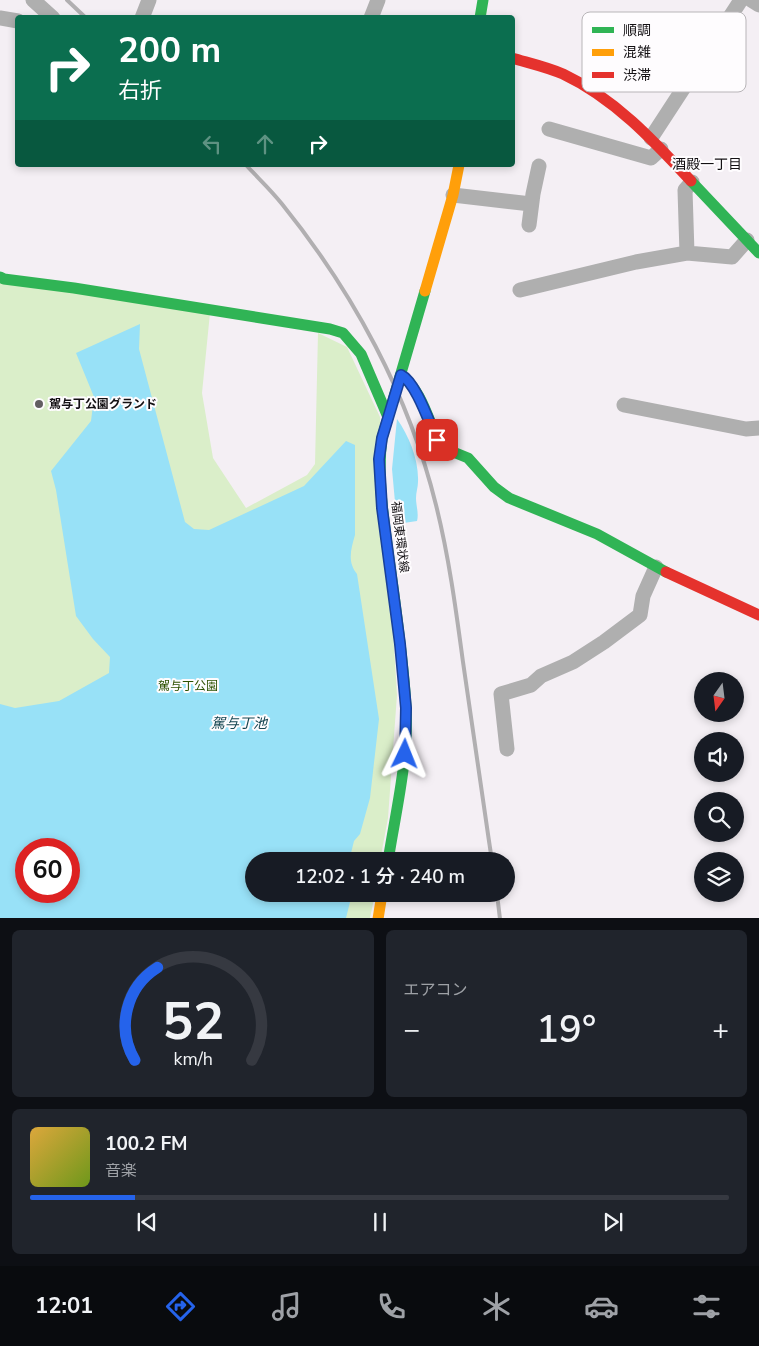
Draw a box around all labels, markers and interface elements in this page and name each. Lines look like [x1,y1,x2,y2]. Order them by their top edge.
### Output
legend [582,12,746,92]
text: 順調 [623,21,651,40]
text: 200 m [118,27,221,74]
icon: right [35,35,100,100]
text: 混雑 [623,43,651,62]
text: 渋滞 [623,66,651,85]
text: 右折 [118,76,162,106]
icon: left [198,130,226,158]
icon: ahead [251,130,279,158]
icon: right [304,130,332,158]
district label: 酒殿一丁目 [672,155,742,174]
place label: 駕与丁公園グランド [49,396,157,412]
marker: 駕与丁公園グランド [33,398,45,410]
pin [416,419,458,461]
icon: arrive [423,426,451,454]
street label: 福岡東環状線 [388,500,412,574]
north arrow [694,672,744,722]
map controls [694,672,744,902]
park label: 駕与丁公園 [158,678,218,694]
water label: 駕与丁池 [211,714,269,733]
position arrow [378,727,430,779]
button: sound [694,732,744,782]
button: search [694,792,744,842]
speed limit sign: 60 [15,838,80,903]
button: layers [694,852,744,902]
text: 12:02 · 1 分 · 240 m [295,864,465,890]
text: エアコン [404,979,468,1001]
text: 52 [162,986,224,1057]
text: 19° [536,1004,596,1055]
text: − [404,1011,420,1049]
text: + [712,1011,729,1049]
text: km/h [173,1047,212,1071]
text: 100.2 FM [105,1131,188,1157]
text: 音楽 [105,1160,137,1182]
icon: previous [133,1208,161,1236]
icon: pause [366,1208,394,1236]
icon: next [599,1208,627,1236]
icon: directions [163,1289,198,1324]
icon: music [269,1289,304,1324]
icon: phone [374,1289,409,1324]
icon: climate [479,1289,514,1324]
icon: car [584,1289,619,1324]
icon: filters [689,1289,724,1324]
text: 12:01 [35,1291,93,1321]

